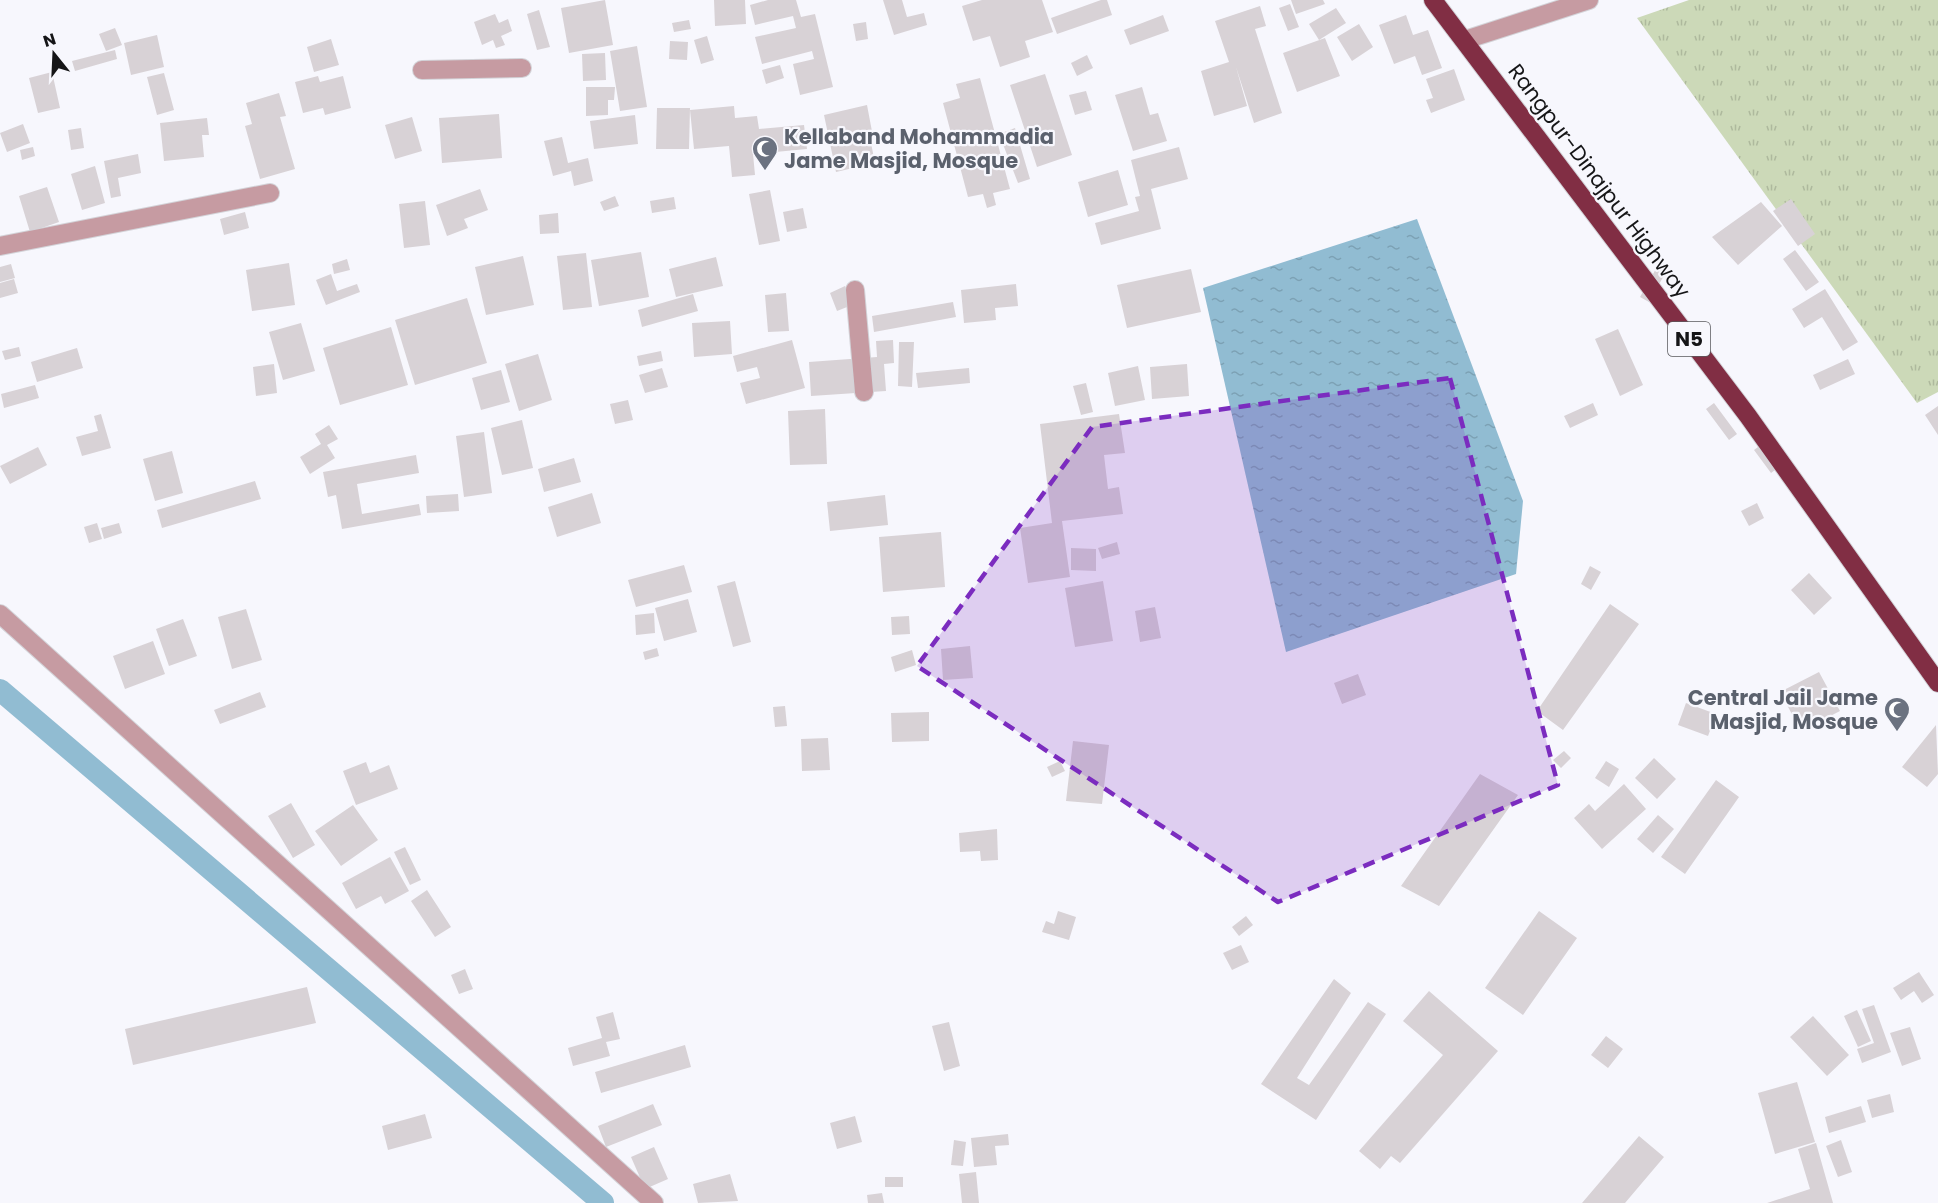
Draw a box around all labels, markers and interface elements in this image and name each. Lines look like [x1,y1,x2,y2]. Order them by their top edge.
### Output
north arrow [24,24,84,84]
text: N [40,27,59,53]
street label: Rangpur-Dinajpur Highway [1502,58,1697,304]
place label: Kellaband Mohammadia Jame Masjid, Mosque [784,122,1054,175]
mosque icon: Kellaband Mohammadia Jame Masjid, Mosque [750,134,780,172]
road number: N5 [1668,322,1710,356]
place label: Central Jail Jame Masjid, Mosque [1688,683,1878,736]
mosque icon: Central Jail Jame Masjid, Mosque [1882,695,1912,733]

